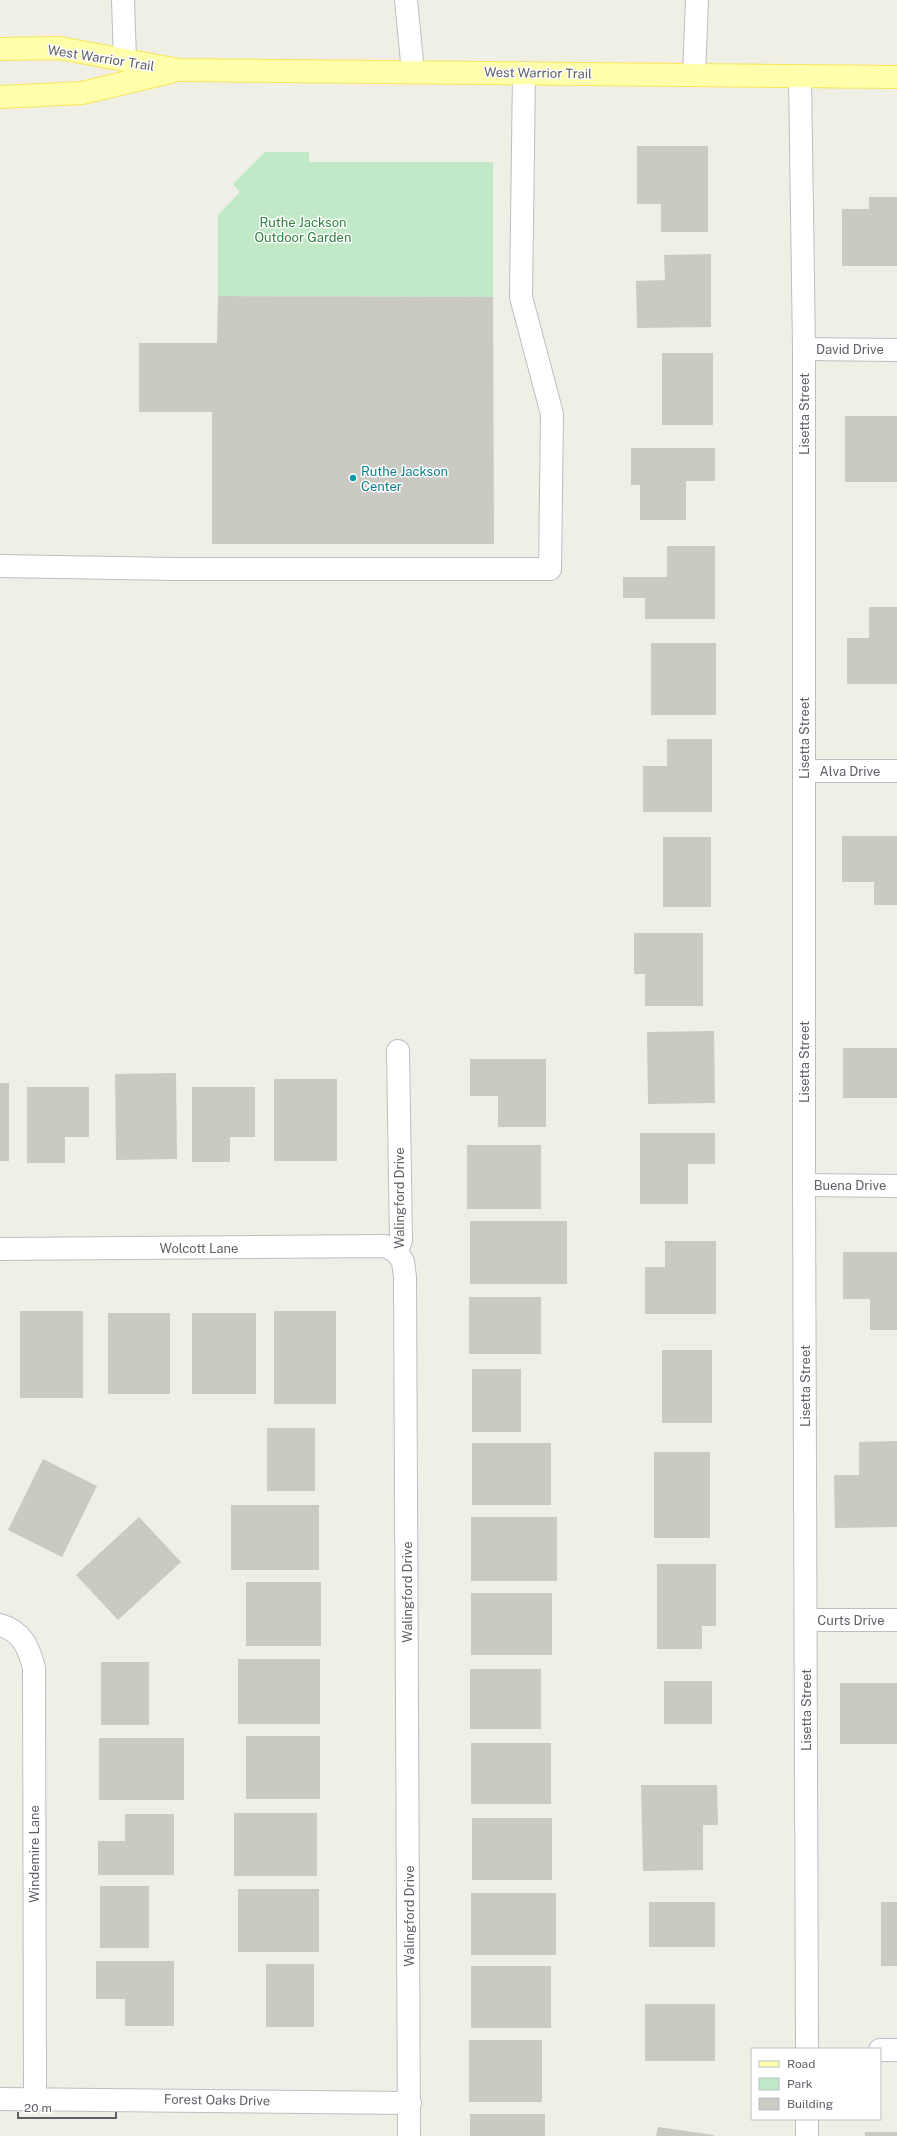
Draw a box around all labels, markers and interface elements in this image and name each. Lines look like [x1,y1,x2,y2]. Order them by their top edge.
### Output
street label: West Warrior Trail [46,42,156,74]
street label: West Warrior Trail [484,65,592,81]
park label: Ruthe Jackson Outdoor Garden [255,215,352,245]
street label: David Drive [816,342,884,357]
street label: Lisetta Street [797,373,812,455]
place label: Ruthe Jackson Center [361,464,448,494]
marker: Ruthe Jackson Center [348,473,358,483]
street label: Lisetta Street [797,697,812,779]
street label: Alva Drive [820,764,880,779]
street label: Lisetta Street [797,1021,812,1103]
street label: Walingford Drive [392,1147,407,1249]
street label: Buena Drive [814,1178,886,1193]
street label: Wolcott Lane [160,1241,238,1256]
street label: Lisetta Street [798,1345,813,1427]
street label: Walingford Drive [400,1541,415,1643]
street label: Curts Drive [817,1613,885,1628]
street label: Lisetta Street [799,1669,814,1751]
street label: Windemire Lane [27,1805,42,1903]
street label: Walingford Drive [402,1865,417,1967]
legend [751,2048,881,2120]
text: Road [787,2057,815,2071]
text: Park [787,2077,813,2091]
street label: Forest Oaks Drive [164,2092,270,2108]
scale bar [18,2094,116,2120]
text: Building [787,2097,833,2111]
text: 20 m [24,2101,52,2115]

